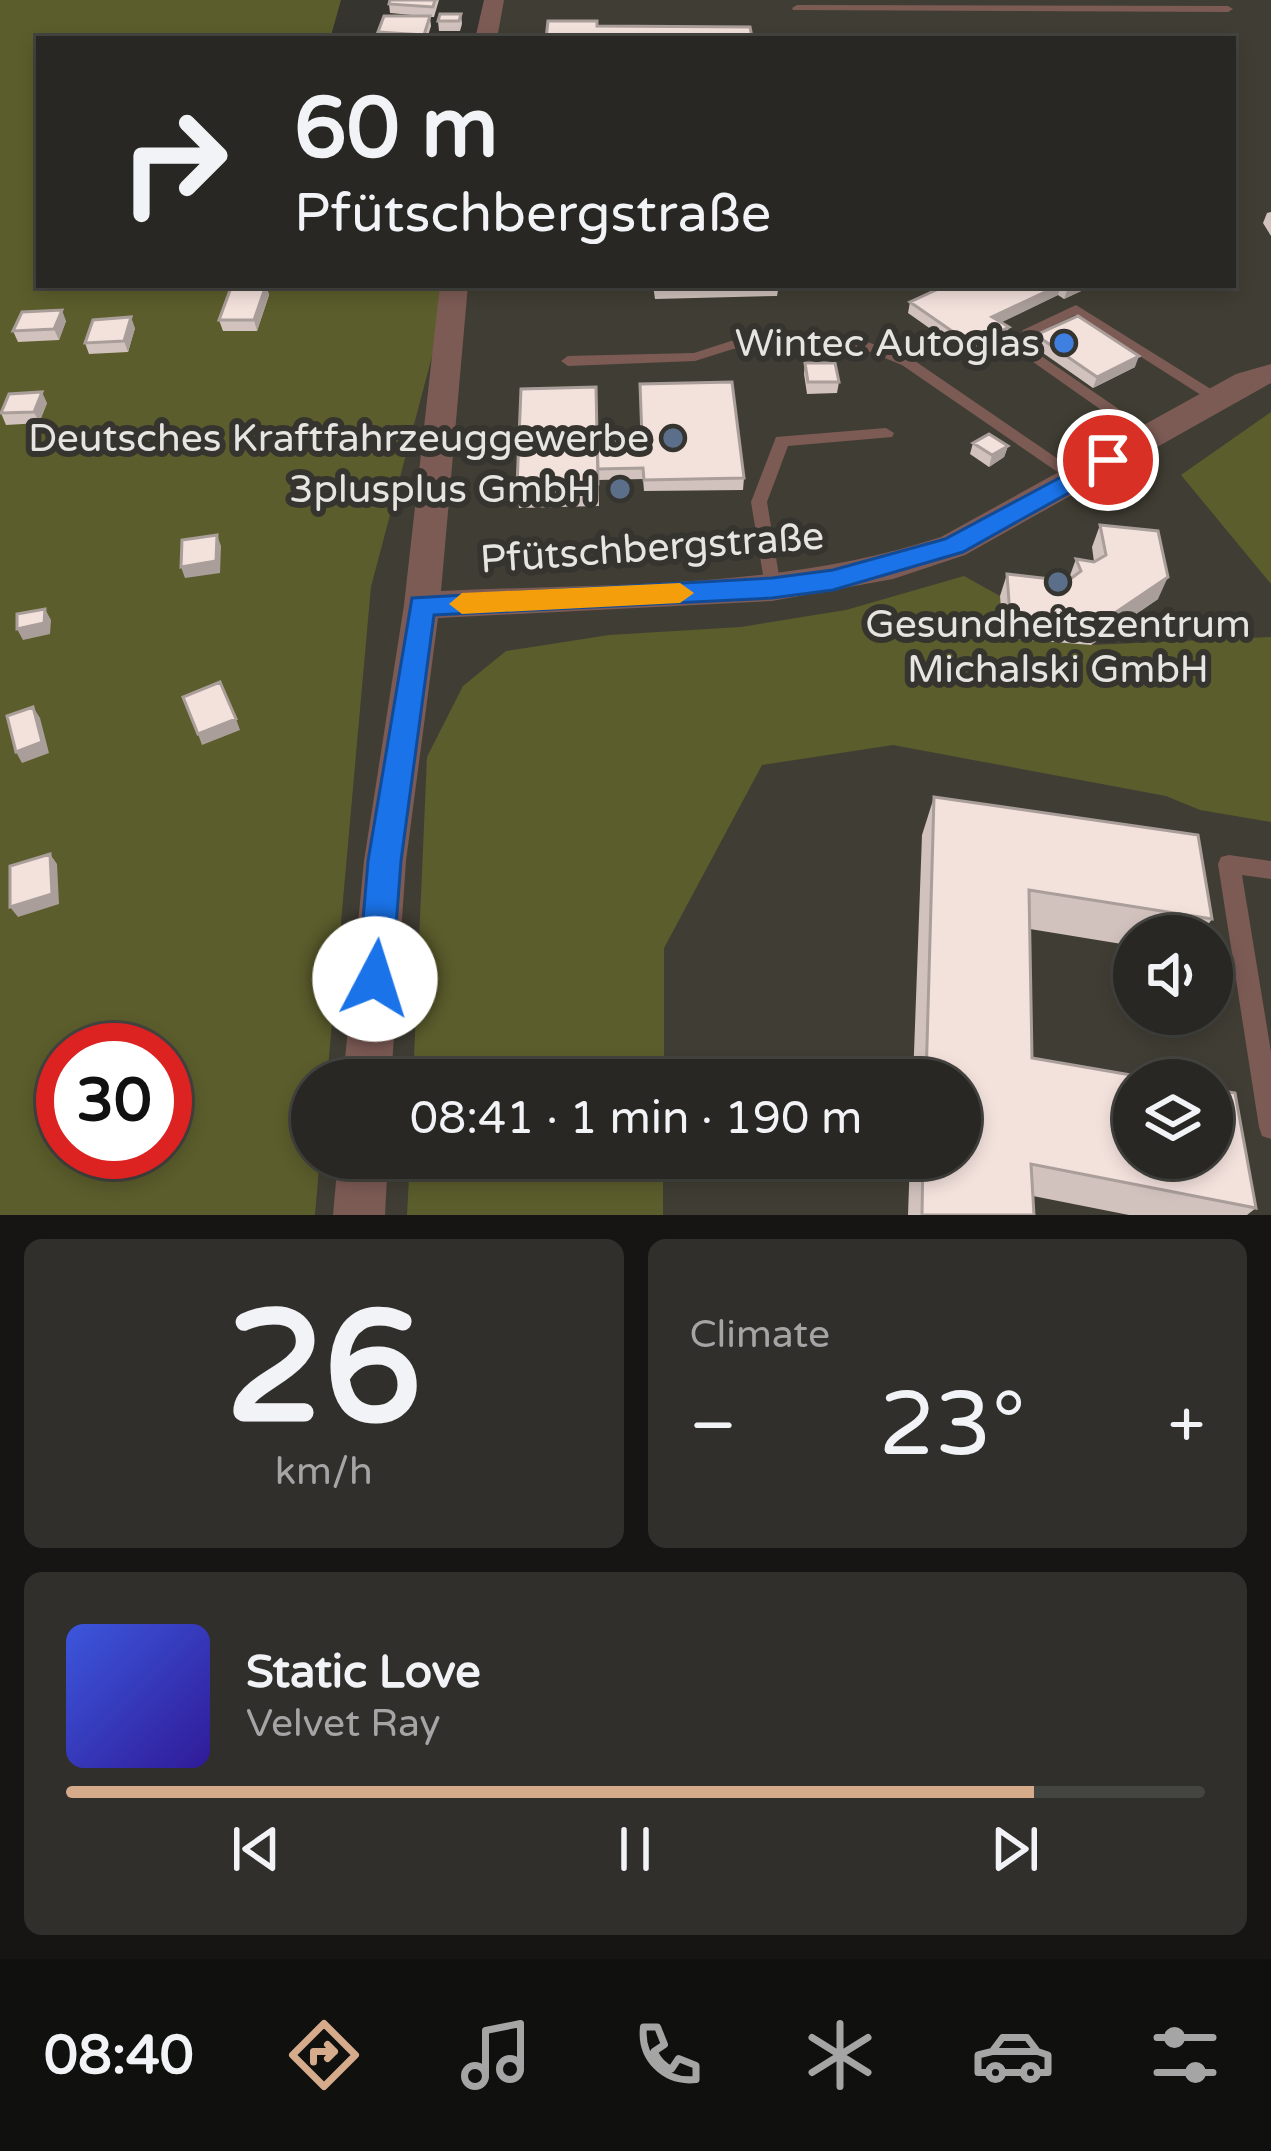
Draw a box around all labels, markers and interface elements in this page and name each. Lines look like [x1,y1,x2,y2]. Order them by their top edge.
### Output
text: 60 m [294,79,498,180]
icon: right [96,84,252,240]
text: Pfütschbergstraße [294,181,771,246]
place label: Wintec Autoglas [735,320,1040,367]
marker: Wintec Autoglas [1051,330,1077,356]
pin [1057,409,1159,511]
place label: Deutsches Kraftfahrzeuggewerbe [28,415,649,462]
marker: Deutsches Kraftfahrzeuggewerbe [660,425,686,451]
icon: arrive [1075,427,1141,493]
place label: 3plusplus GmbH [289,466,596,513]
marker: 3plusplus GmbH [607,476,633,502]
street label: Pfütschbergstraße [478,513,826,583]
marker: Gesundheitszentrum Michalski GmbH [1045,569,1071,595]
place label: Gesundheitszentrum Michalski GmbH [865,601,1251,693]
map controls [1113,915,1233,1179]
button: sound [1113,915,1233,1035]
position arrow [312,916,438,1042]
speed limit sign: 30 [36,1023,192,1179]
button: layers [1113,1059,1233,1179]
text: 08:41 · 1 min · 190 m [410,1092,862,1146]
text: 26 [226,1276,422,1464]
text: Climate [690,1311,830,1358]
text: 23° [879,1371,1026,1480]
text: − [690,1386,737,1466]
text: + [1168,1386,1205,1466]
text: km/h [275,1448,373,1495]
text: Static Love [246,1646,481,1700]
text: Velvet Ray [246,1700,441,1747]
icon: previous [223,1816,289,1882]
icon: pause [602,1816,668,1882]
icon: next [982,1816,1048,1882]
icon: directions [282,2013,366,2097]
icon: music [454,2013,538,2097]
icon: phone [626,2013,710,2097]
icon: climate [798,2013,882,2097]
icon: car [971,2013,1055,2097]
icon: filters [1143,2013,1227,2097]
text: 08:40 [44,2023,194,2088]

